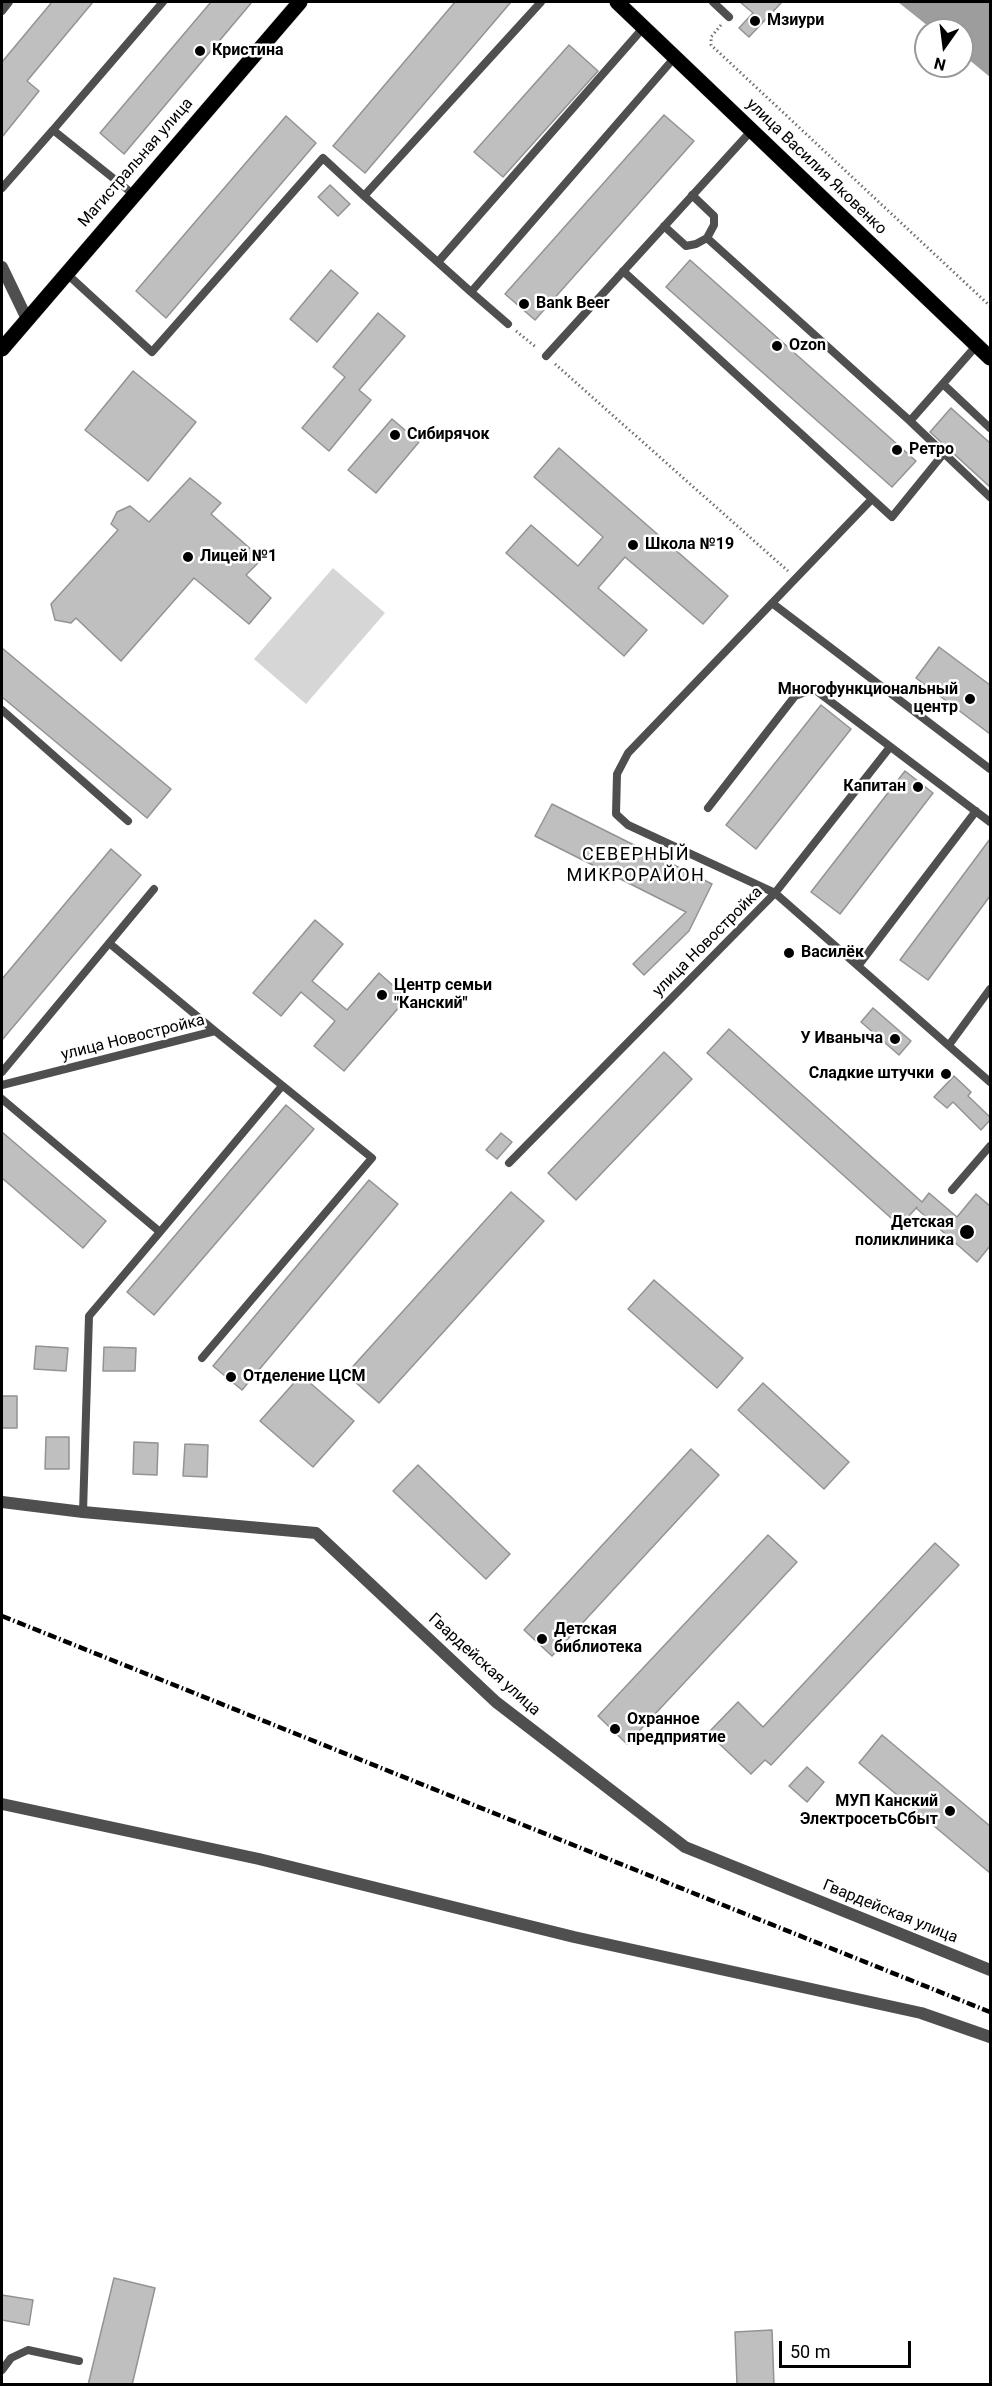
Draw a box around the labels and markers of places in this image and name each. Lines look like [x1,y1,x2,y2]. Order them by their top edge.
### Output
place label: Мзиури [767,11,824,31]
marker: Мзиури [748,14,762,28]
place label: Кристина [212,41,284,61]
marker: Кристина [193,44,207,58]
place label: Bank Beer [536,294,610,314]
marker: Bank Beer [517,297,531,311]
place label: Ozon [789,336,826,356]
marker: Ozon [770,339,784,353]
place label: Сибирячок [407,425,489,445]
marker: Сибирячок [388,428,402,442]
place label: Ретро [909,440,954,460]
marker: Ретро [890,443,904,457]
place label: Школа №19 [645,535,734,555]
marker: Школа №19 [626,538,640,552]
place label: Лицей №1 [200,547,277,567]
marker: Лицей №1 [181,550,195,564]
place label: Многофункциональный центр [778,680,958,718]
marker: Многофункциональный центр [963,692,977,706]
place label: Капитан [843,777,906,797]
marker: Капитан [911,780,925,794]
place label: Василёк [801,943,864,963]
marker: Василёк [782,946,796,960]
place label: Центр семьи "Канский" [394,976,492,1014]
marker: Центр семьи "Канский" [375,988,389,1002]
place label: У Иваныча [800,1029,883,1049]
marker: У Иваныча [888,1032,902,1046]
place label: Сладкие штучки [809,1064,934,1084]
marker: Сладкие штучки [939,1067,953,1081]
place label: Детская поликлиника [855,1213,954,1251]
marker: Детская поликлиника [958,1223,976,1241]
place label: Отделение ЦСМ [243,1367,365,1387]
marker: Отделение ЦСМ [224,1370,238,1384]
place label: Детская библиотека [554,1620,642,1658]
marker: Детская библиотека [535,1632,549,1646]
place label: Охранное предприятие [627,1710,726,1748]
marker: Охранное предприятие [608,1722,622,1736]
place label: МУП Канский ЭлектросетьСбыт [800,1792,938,1830]
marker: МУП Канский ЭлектросетьСбыт [943,1804,957,1818]

